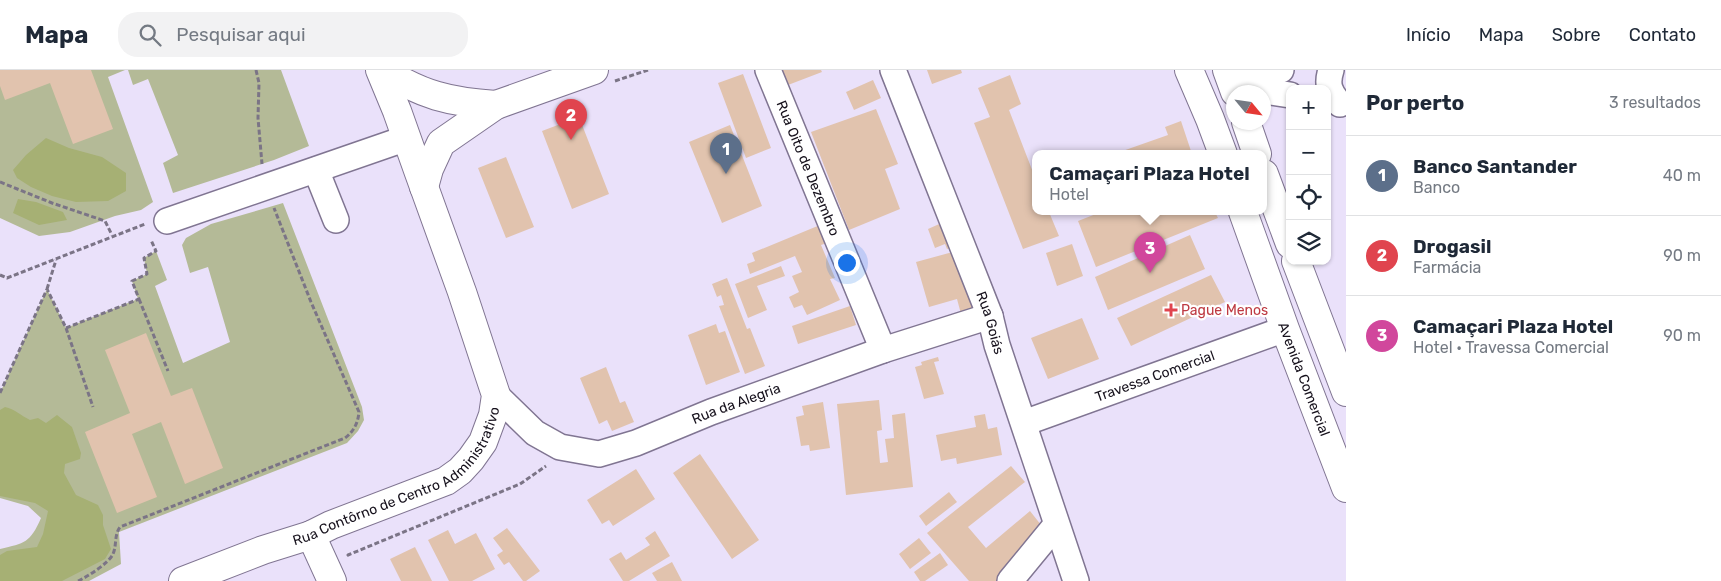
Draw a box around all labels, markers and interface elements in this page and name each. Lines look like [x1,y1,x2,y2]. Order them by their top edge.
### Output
search box [118,12,468,57]
text: Mapa [25,21,88,49]
icon: search [136,21,164,49]
text: Pesquisar aqui [176,23,306,46]
text: Início [1406,24,1451,46]
text: Mapa [1479,24,1524,46]
text: Sobre [1552,24,1601,46]
text: Contato [1629,24,1696,46]
north arrow [1226,85,1271,130]
map controls [1286,85,1331,265]
button: + [1286,85,1331,130]
text: Por perto [1366,90,1464,115]
text: 3 resultados [1609,93,1701,112]
street label: Rua Oito de Dezembro [773,98,844,238]
pin: 2 [555,99,587,140]
button: − [1286,130,1331,175]
pin: 1 [710,133,742,174]
popup [1032,150,1267,215]
text: Banco Santander [1413,155,1577,178]
text: Camaçari Plaza Hotel [1049,162,1250,185]
text: 1 [1378,166,1386,185]
text: 40 m [1663,166,1701,185]
button: locate [1286,175,1331,220]
text: Banco [1413,178,1460,197]
text: Hotel [1049,185,1089,204]
button: layers [1286,220,1331,265]
pin: 3 [1134,232,1166,273]
text: Drogasil [1413,235,1491,258]
text: 2 [1377,246,1387,265]
text: 90 m [1663,246,1701,265]
your location [834,250,860,276]
text: Farmácia [1413,258,1481,277]
street label: Rua Goiás [973,289,1008,356]
place label: Pague Menos [1181,302,1268,319]
marker: Pague Menos [1165,304,1177,316]
text: Camaçari Plaza Hotel [1413,315,1613,338]
street label: Avenida Comercial [1275,320,1334,439]
text: 3 [1377,326,1387,345]
text: 90 m [1663,326,1701,345]
text: Hotel · Travessa Comercial [1413,338,1609,357]
street label: Travessa Comercial [1093,347,1217,405]
street label: Rua da Alegria [689,379,783,428]
street label: Rua Contôrno de Centro Administrativo [290,406,503,549]

